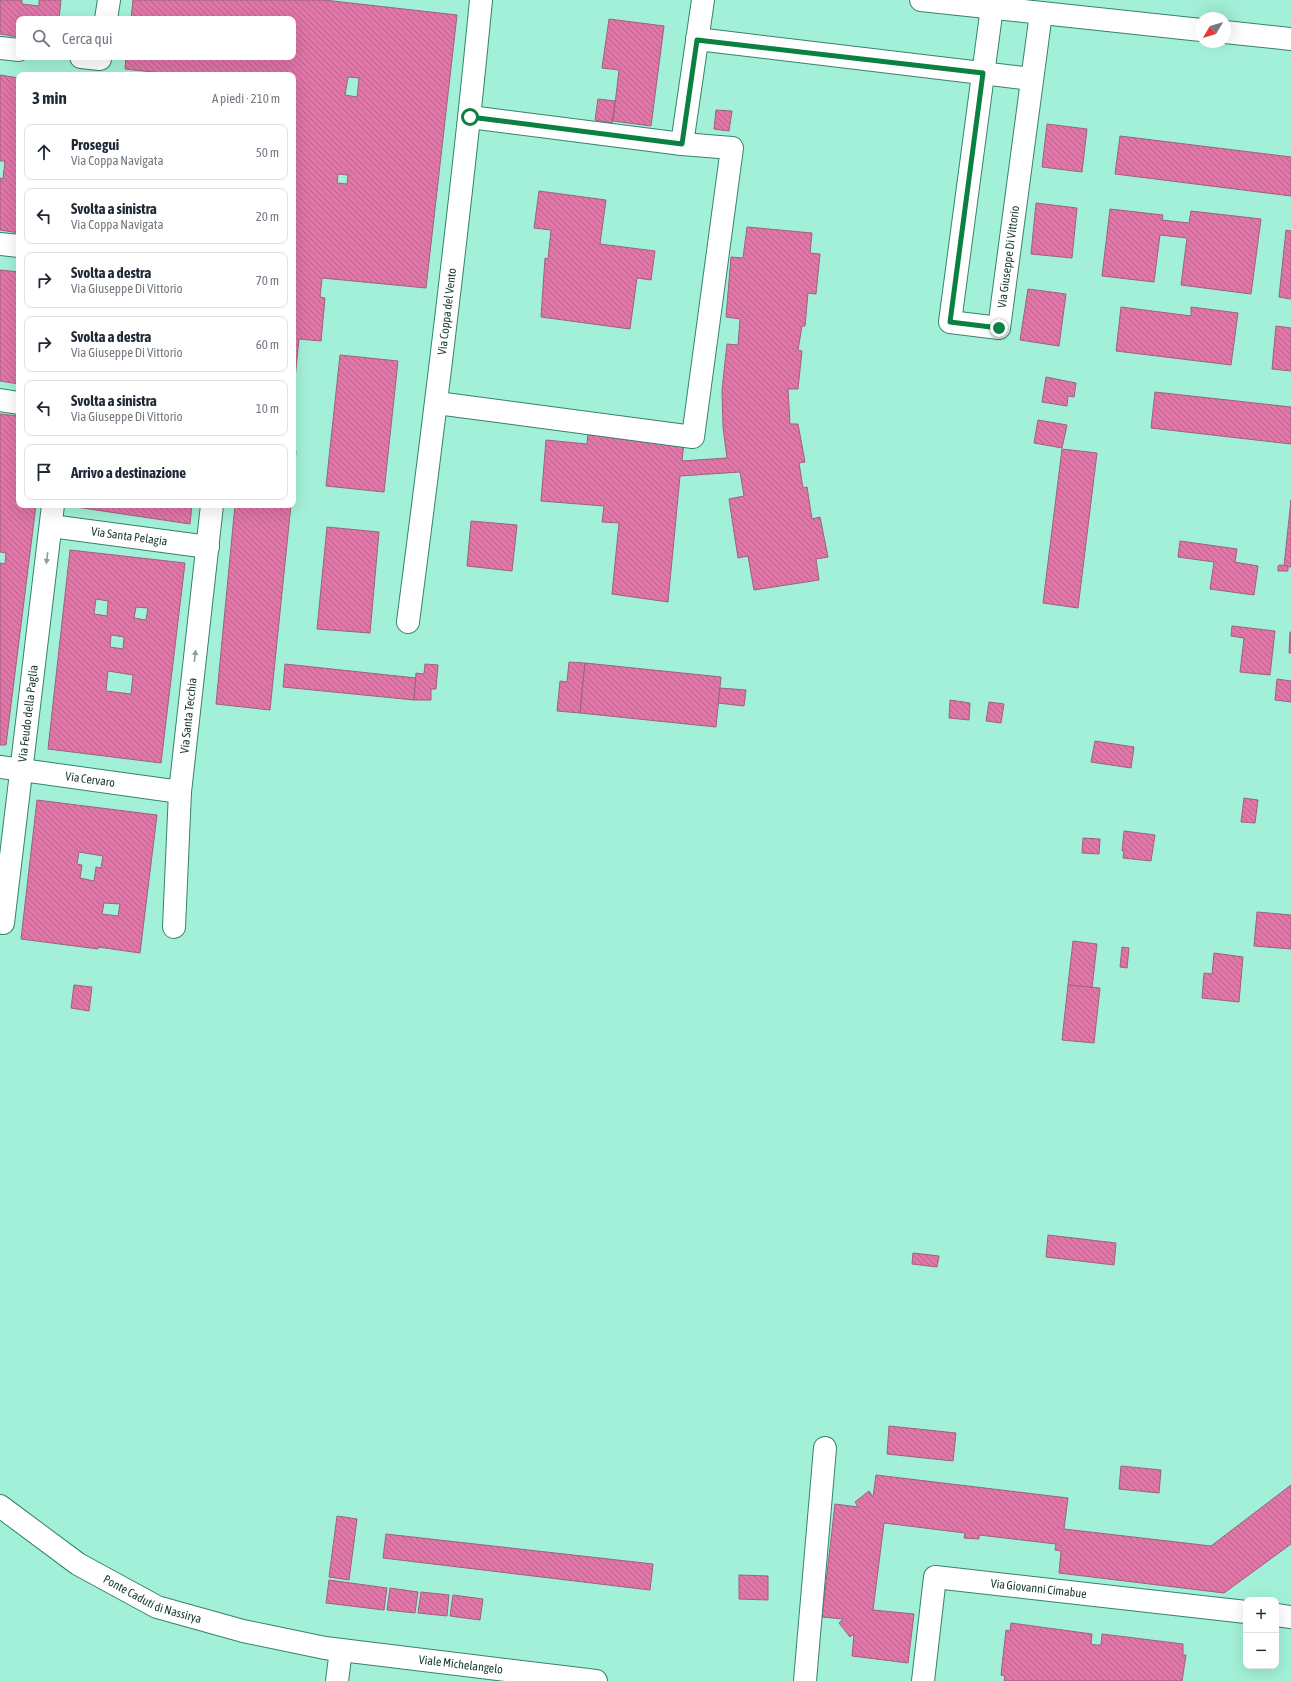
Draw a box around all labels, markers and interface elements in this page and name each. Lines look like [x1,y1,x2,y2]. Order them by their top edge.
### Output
north arrow [1195,12,1231,48]
search box [16,16,296,60]
icon: search [30,27,52,49]
text: Cerca qui [62,30,112,47]
text: 3 min [32,88,67,108]
text: A piedi · 210 m [212,91,280,106]
route start [461,108,479,126]
text: Prosegui [71,136,119,153]
icon: ahead [33,141,55,163]
text: 50 m [256,145,279,160]
text: Via Coppa Navigata [71,153,164,168]
text: Svolta a sinistra [71,200,157,217]
street label: Via Giuseppe Di Vittorio [995,204,1022,309]
icon: left [33,205,55,227]
text: 20 m [256,209,279,224]
text: Via Coppa Navigata [71,217,164,232]
text: Svolta a destra [71,264,151,281]
street label: Via Coppa del Vento [435,267,459,356]
icon: right [33,269,55,291]
text: 70 m [256,273,279,288]
text: Via Giuseppe Di Vittorio [71,281,183,296]
route end [990,319,1008,337]
text: Svolta a destra [71,328,151,345]
icon: right [33,333,55,355]
text: 60 m [256,337,279,352]
text: Via Giuseppe Di Vittorio [71,345,183,360]
text: Svolta a sinistra [71,392,157,409]
icon: left [33,397,55,419]
text: 10 m [256,401,279,416]
text: Via Giuseppe Di Vittorio [71,409,183,424]
icon: arrive [33,461,55,483]
text: Arrivo a destinazione [71,464,186,481]
street label: Via Santa Pelagia [90,524,168,548]
one-way arrow [44,552,50,564]
one-way arrow [192,650,199,662]
street label: Via Feudo della Paglia [15,664,41,763]
street label: Via Santa Tecchia [177,677,200,754]
street label: Via Cervaro [64,769,116,790]
street label: Ponte Caduti di Nassirya [101,1572,203,1626]
street label: Via Giovanni Cimabue [990,1576,1087,1601]
map controls [1243,1597,1279,1669]
button: + [1243,1597,1279,1633]
button: − [1243,1633,1279,1669]
street label: Viale Michelangelo [418,1652,504,1677]

